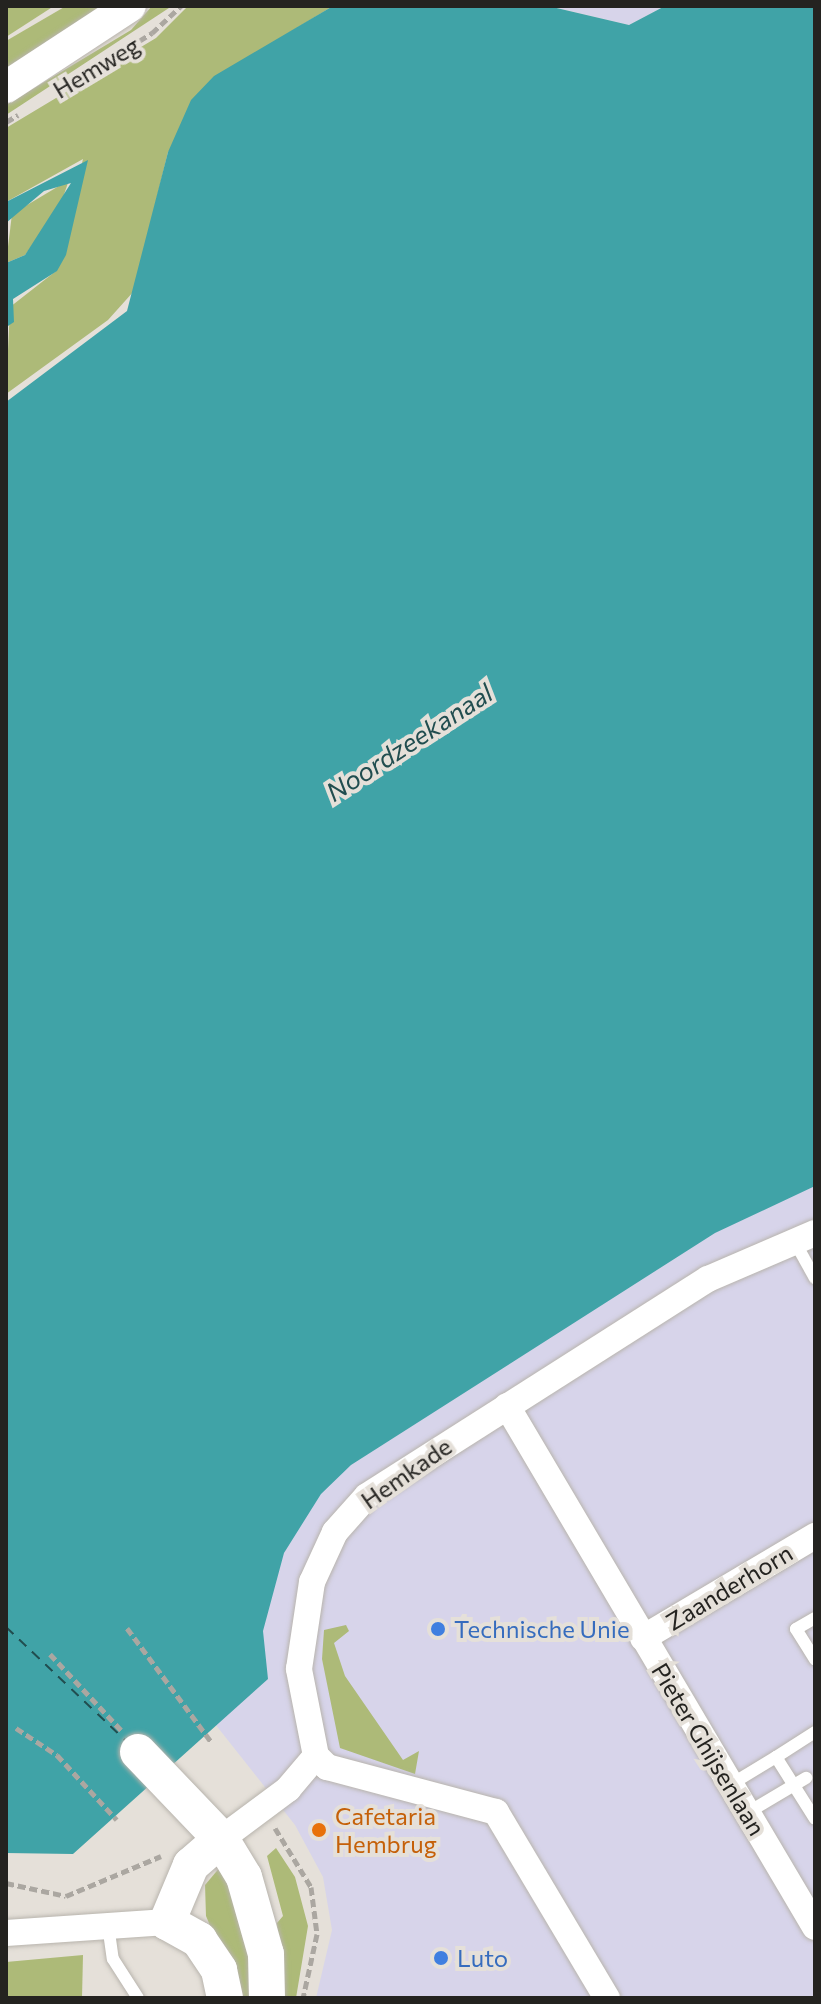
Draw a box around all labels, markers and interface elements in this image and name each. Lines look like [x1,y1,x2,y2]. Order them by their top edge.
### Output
street label: Hemweg [48,30,144,104]
water label: Noordzeekanaal [320,677,498,807]
street label: Hemkade [355,1431,457,1515]
street label: Zaanderhorn [661,1538,797,1636]
place label: Technische Unie [454,1615,630,1643]
marker: Technische Unie [429,1620,447,1638]
street label: Pieter Ghijsenlaan [646,1658,772,1840]
place label: Cafetaria Hembrug [335,1802,437,1858]
marker: Cafetaria Hembrug [310,1821,328,1839]
place label: Luto [457,1944,508,1972]
marker: Luto [432,1949,450,1967]

